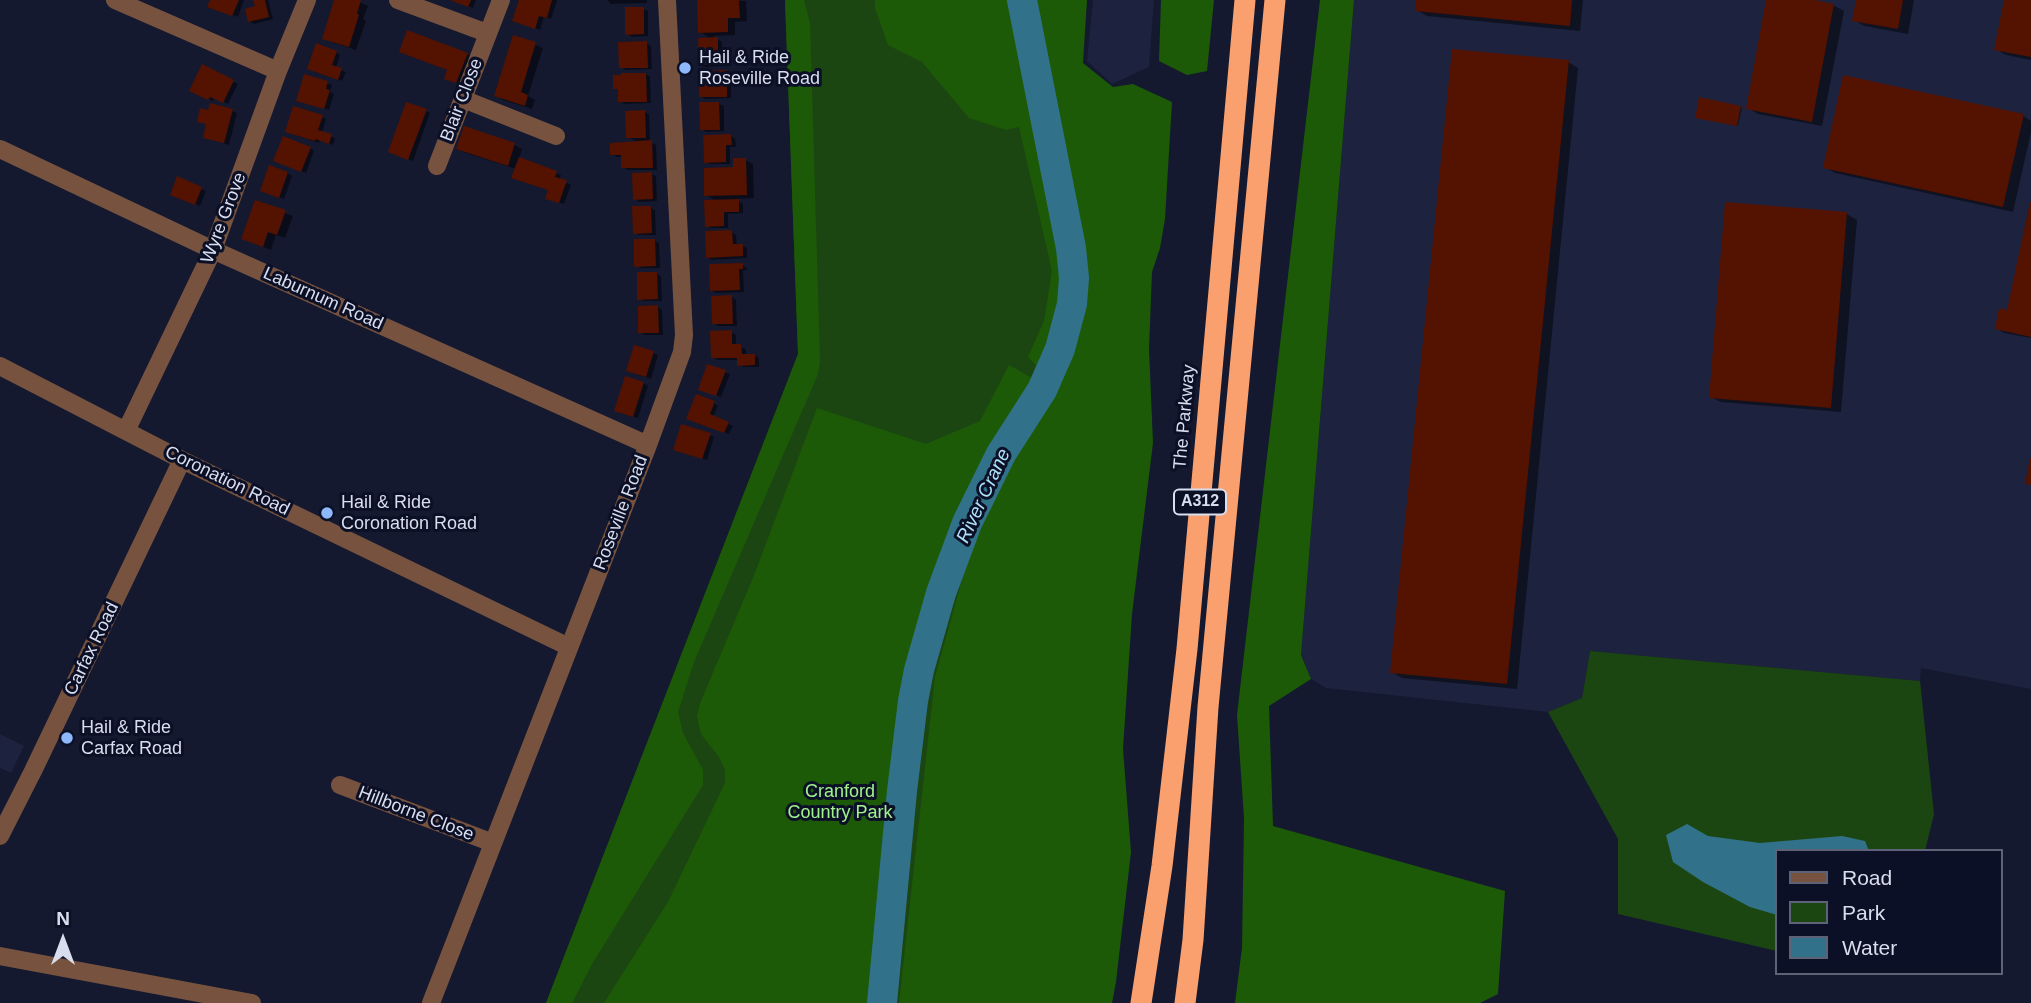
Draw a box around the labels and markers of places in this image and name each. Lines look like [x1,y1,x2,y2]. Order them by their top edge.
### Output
place label: Hail & Ride Roseville Road [699,47,820,90]
marker: Hail & Ride Roseville Road [677,60,693,76]
place label: Hail & Ride Coronation Road [341,492,477,534]
marker: Hail & Ride Coronation Road [319,505,335,521]
place label: Hail & Ride Carfax Road [81,717,182,760]
marker: Hail & Ride Carfax Road [59,730,75,746]

